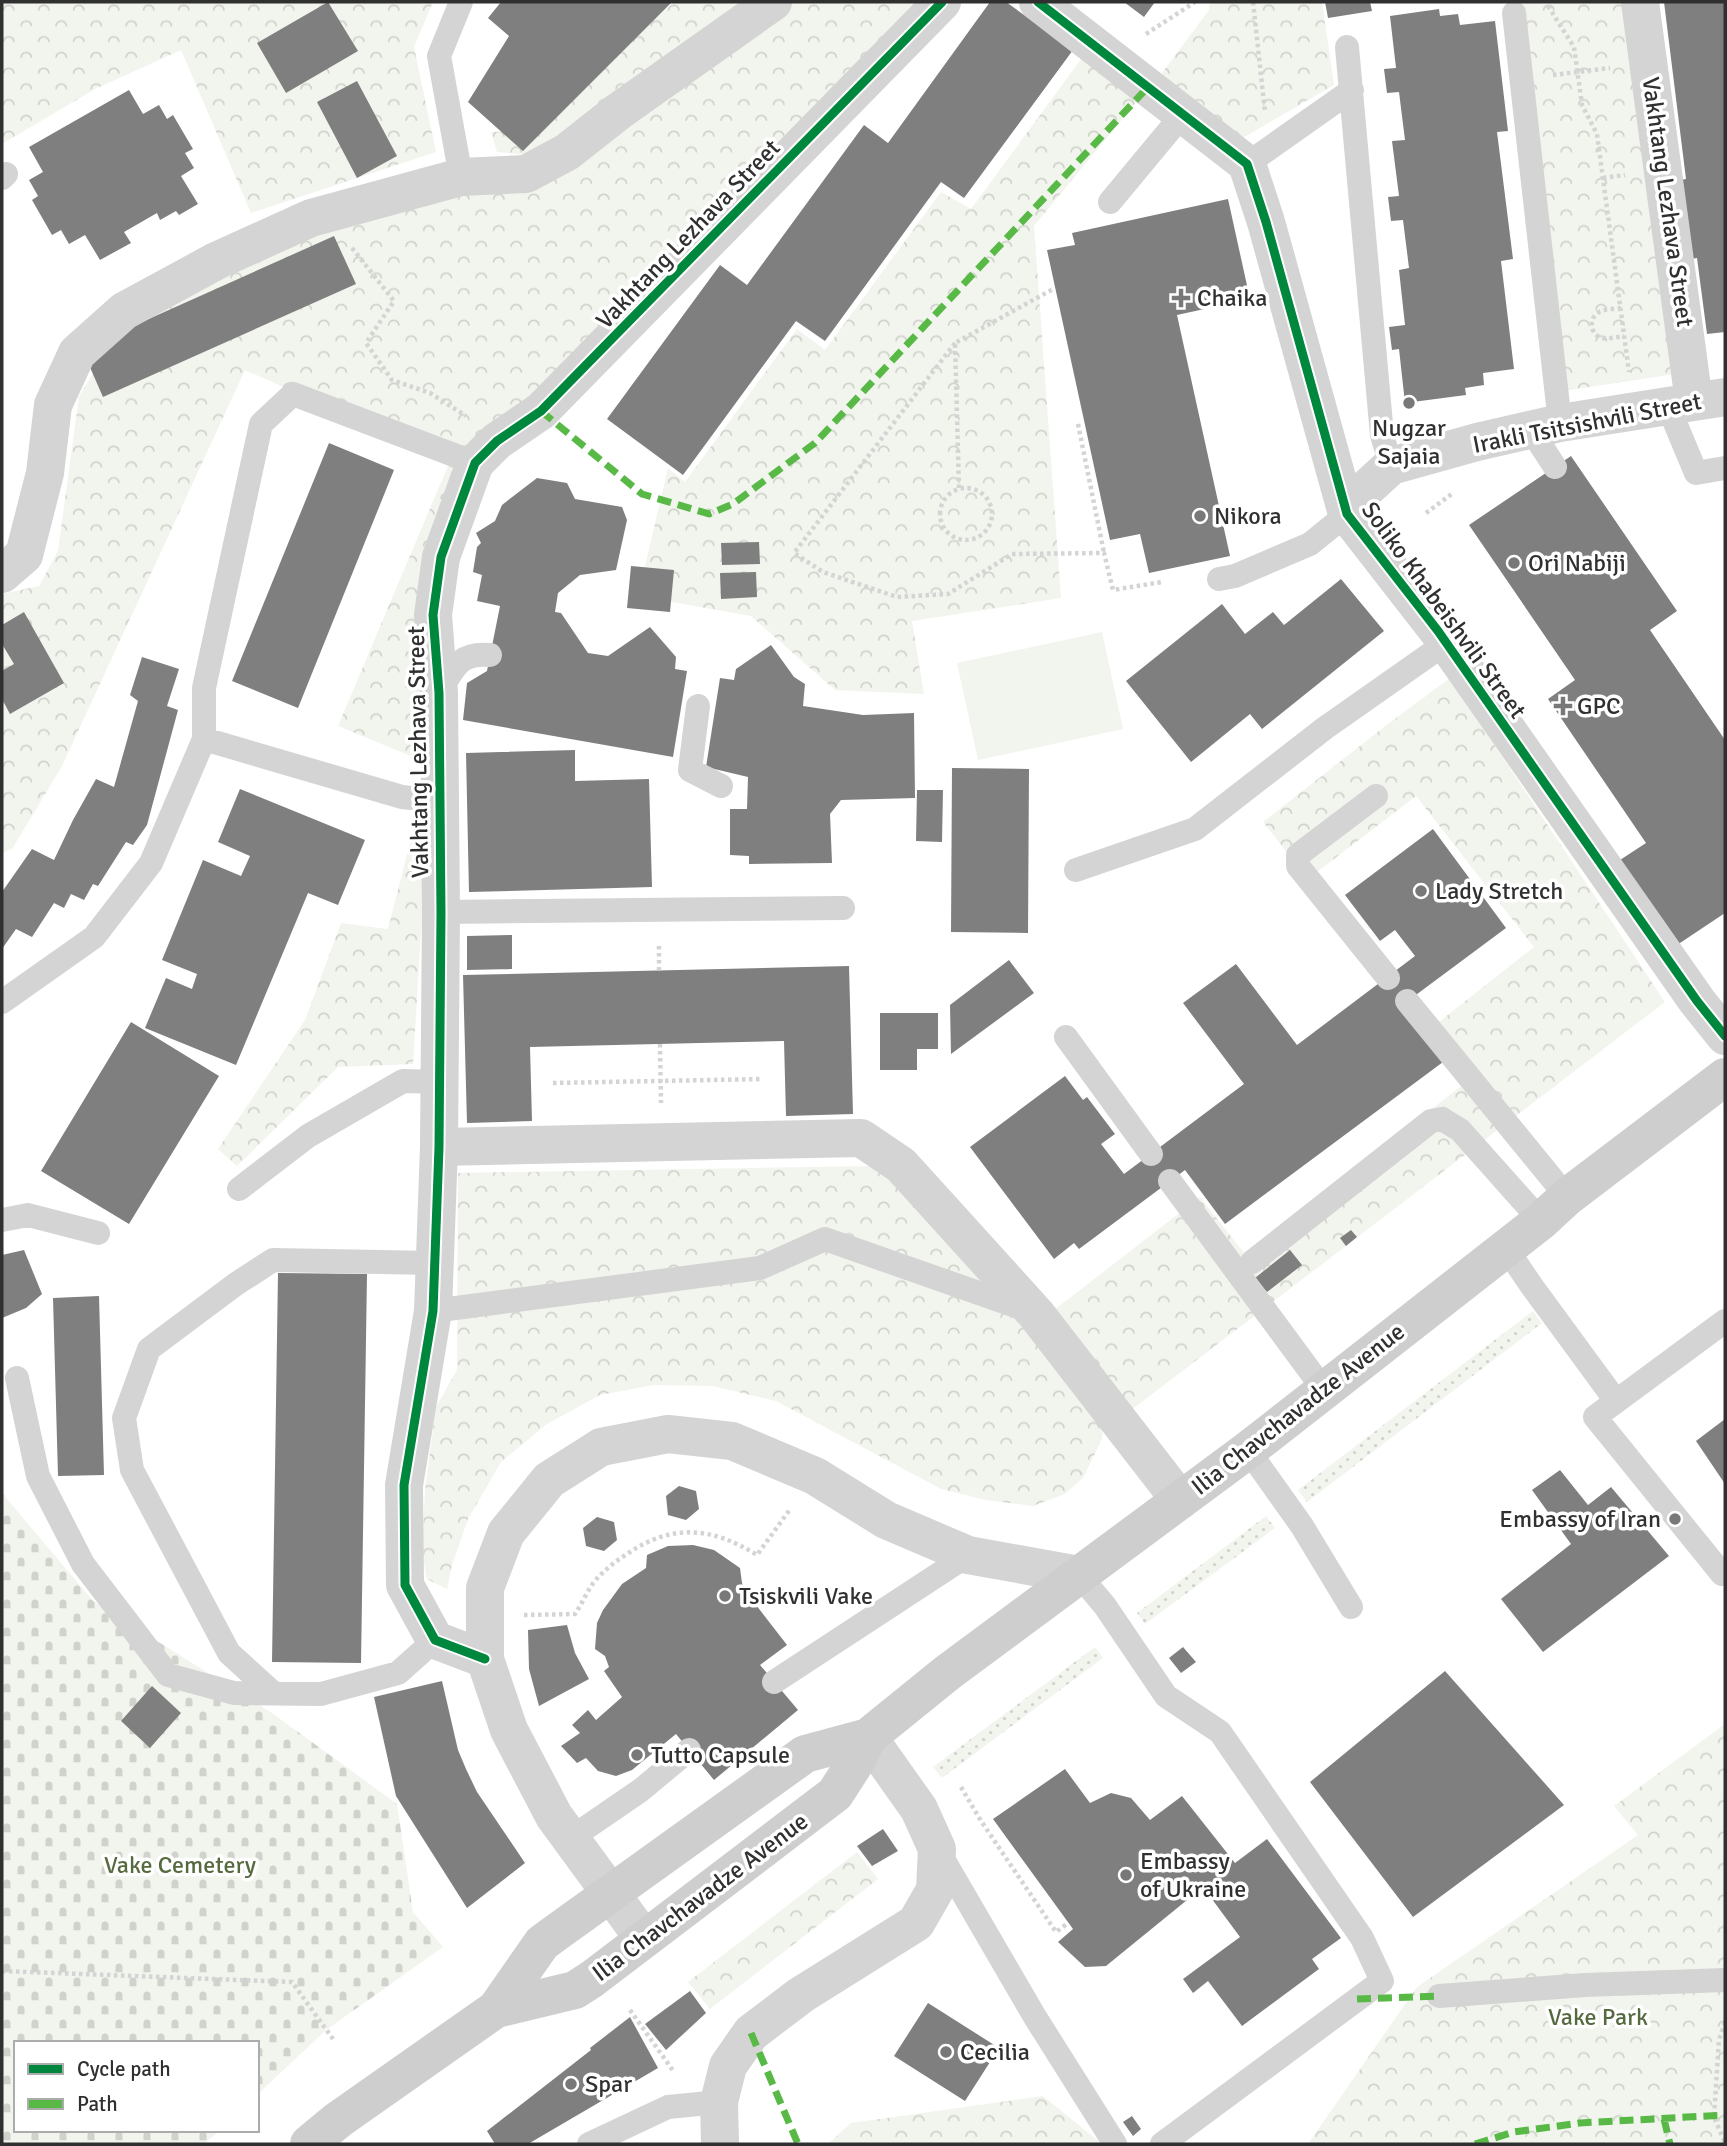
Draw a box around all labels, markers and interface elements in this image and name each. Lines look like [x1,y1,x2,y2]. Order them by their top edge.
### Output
street label: Vakhtang Lezhava Street [1636,75,1700,329]
street label: Vakhtang Lezhava Street [590,133,786,335]
place label: Chaika [1197,283,1267,313]
marker: Chaika [1171,288,1191,308]
street label: Irakli Tsitsishvili Street [1470,386,1704,460]
marker: Nugzar Sajaia [1401,395,1417,411]
place label: Nugzar Sajaia [1372,413,1446,471]
street label: Soliko Khabeishvili Street [1355,496,1533,724]
place label: Nikora [1214,501,1282,531]
marker: Nikora [1192,508,1208,524]
place label: Ori Nabiji [1528,548,1626,578]
marker: Ori Nabiji [1506,555,1522,571]
street label: Vakhtang Lezhava Street [401,626,435,878]
place label: GPC [1577,691,1621,721]
marker: GPC [1555,698,1571,714]
place label: Lady Stretch [1435,876,1563,906]
marker: Lady Stretch [1413,883,1429,899]
street label: Ilia Chavchavadze Avenue [1185,1316,1411,1502]
place label: Embassy of Iran [1499,1504,1661,1534]
marker: Embassy of Iran [1667,1511,1683,1527]
place label: Tsiskvili Vake [739,1581,873,1611]
marker: Tsiskvili Vake [717,1588,733,1604]
place label: Tutto Capsule [651,1740,790,1770]
marker: Tutto Capsule [629,1747,645,1763]
street label: Ilia Chavchavadze Avenue [586,1806,814,1988]
place label: Embassy of Ukraine [1140,1846,1246,1904]
park label: Vake Cemetery [104,1850,256,1880]
marker: Embassy of Ukraine [1118,1867,1134,1883]
park label: Vake Park [1548,2002,1648,2032]
place label: Cecilia [960,2037,1030,2067]
legend [14,2041,259,2132]
marker: Cecilia [938,2044,954,2060]
text: Cycle path [77,2056,171,2082]
place label: Spar [585,2069,632,2099]
marker: Spar [563,2076,579,2092]
text: Path [77,2091,118,2117]

